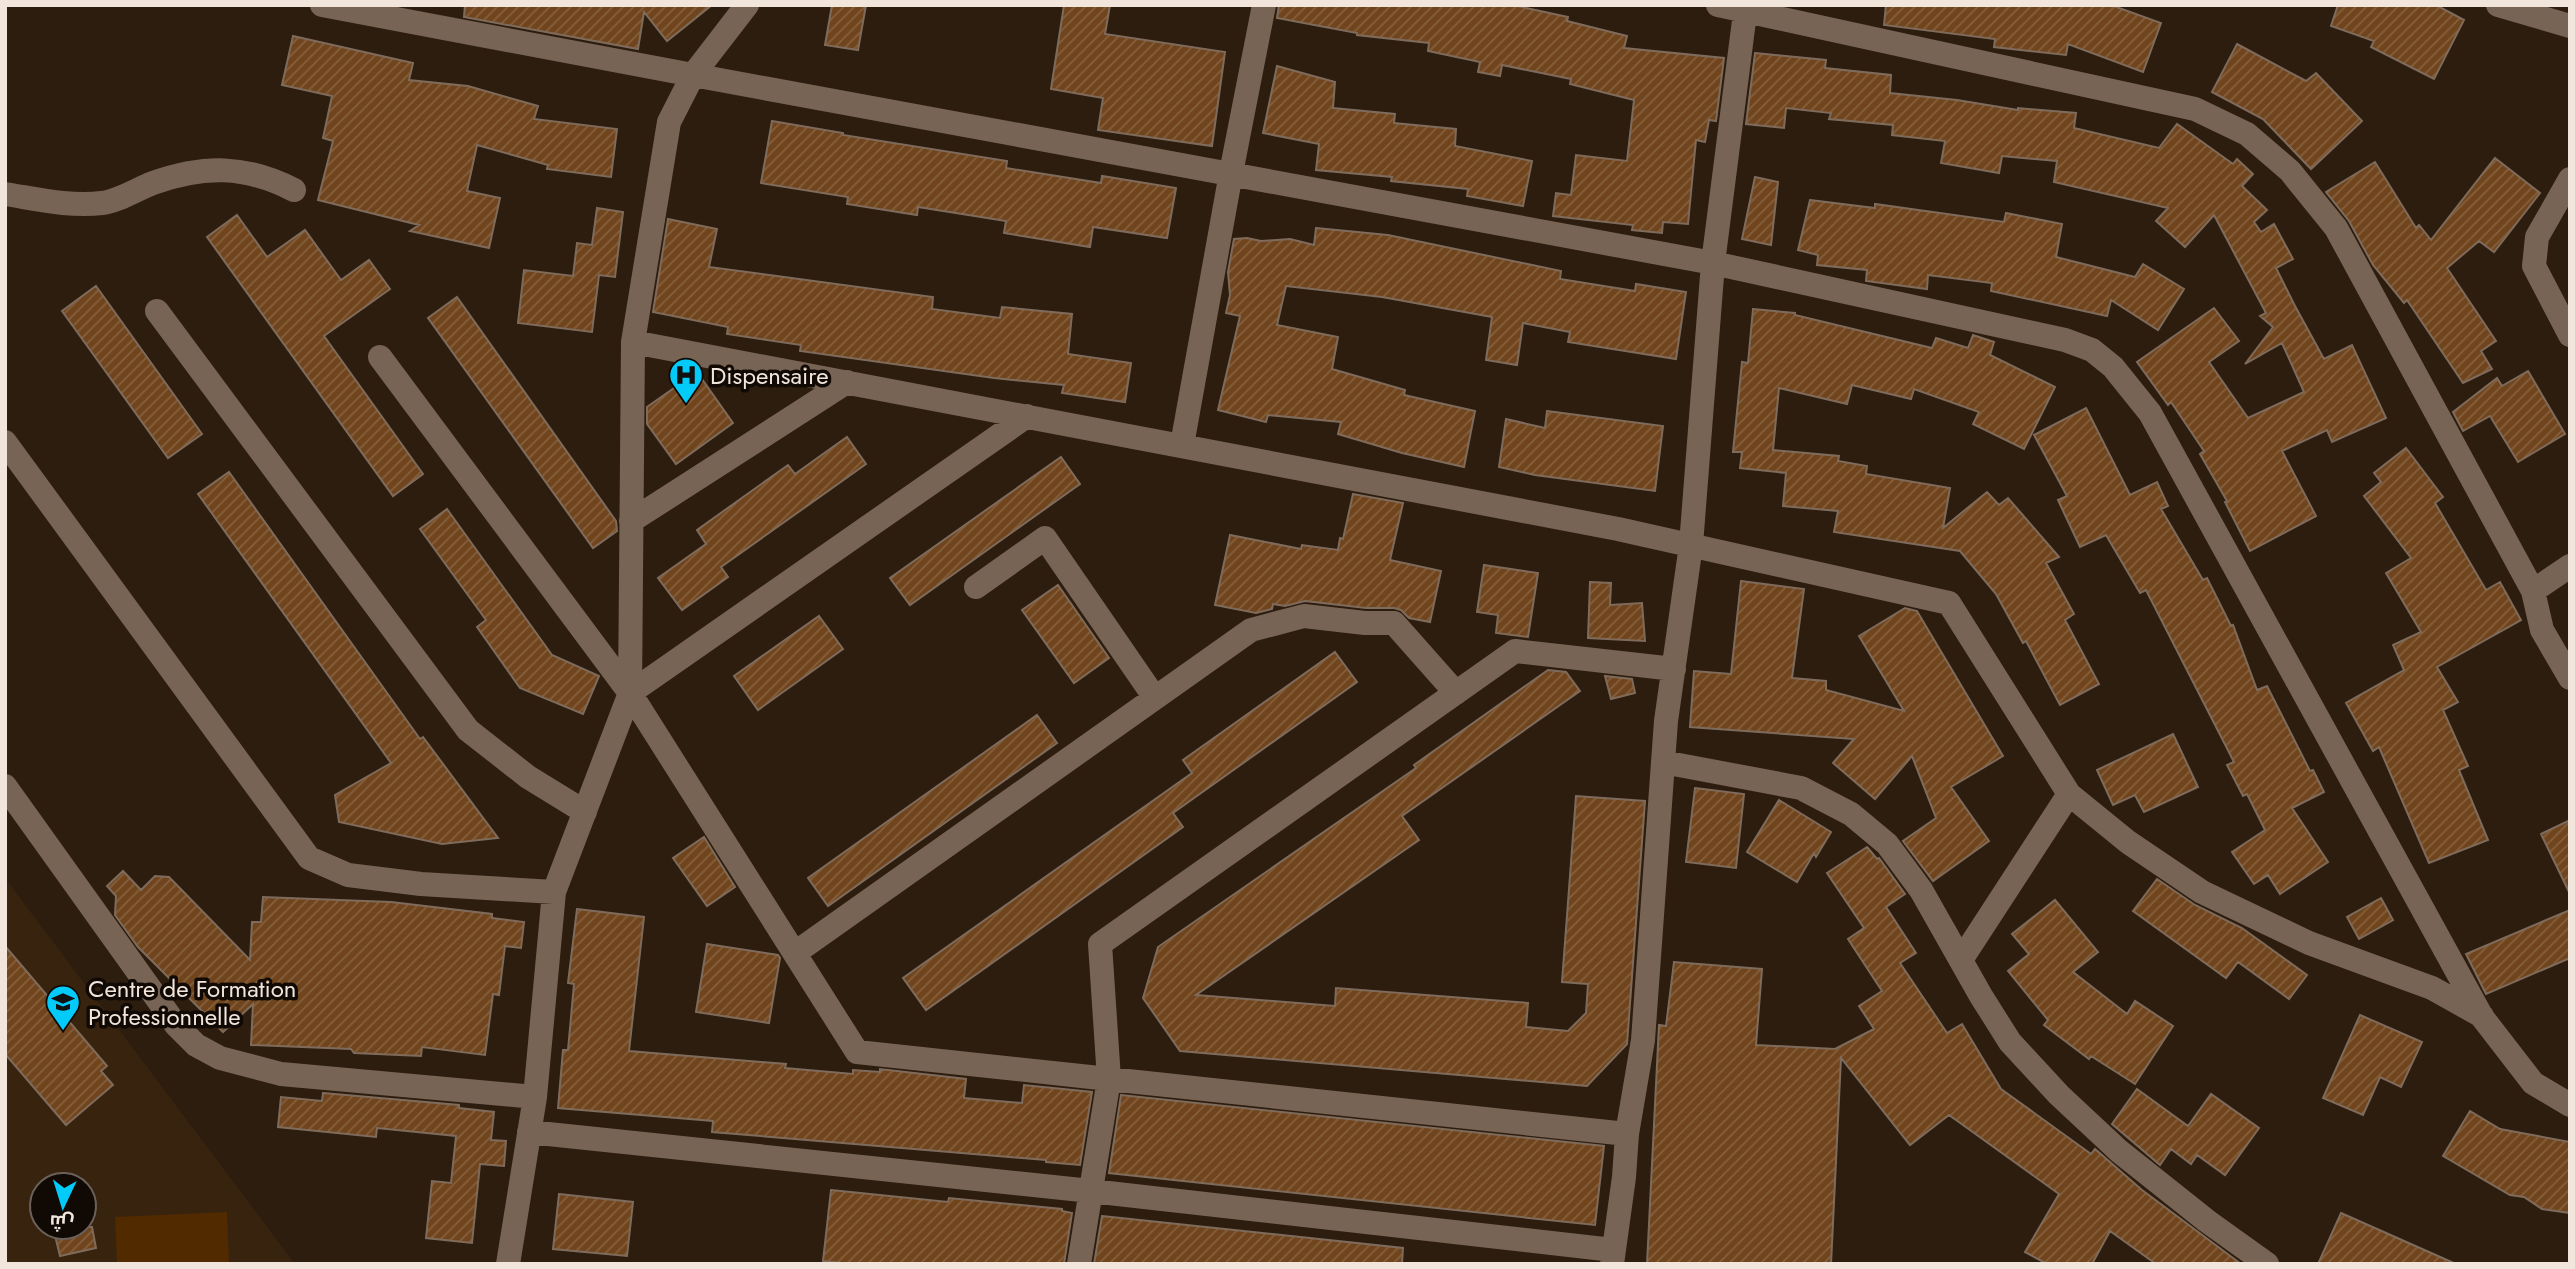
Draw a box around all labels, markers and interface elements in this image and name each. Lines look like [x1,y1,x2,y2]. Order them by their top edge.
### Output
hospital icon: Dispensaire [667,356,705,405]
place label: Dispensaire [710,358,829,393]
place label: Centre de Formation Professionnelle [88,971,296,1034]
school or university icon: Centre de Formation Professionnelle [44,983,82,1032]
north arrow [28,1171,98,1241]
text: ش [49,1208,75,1237]

